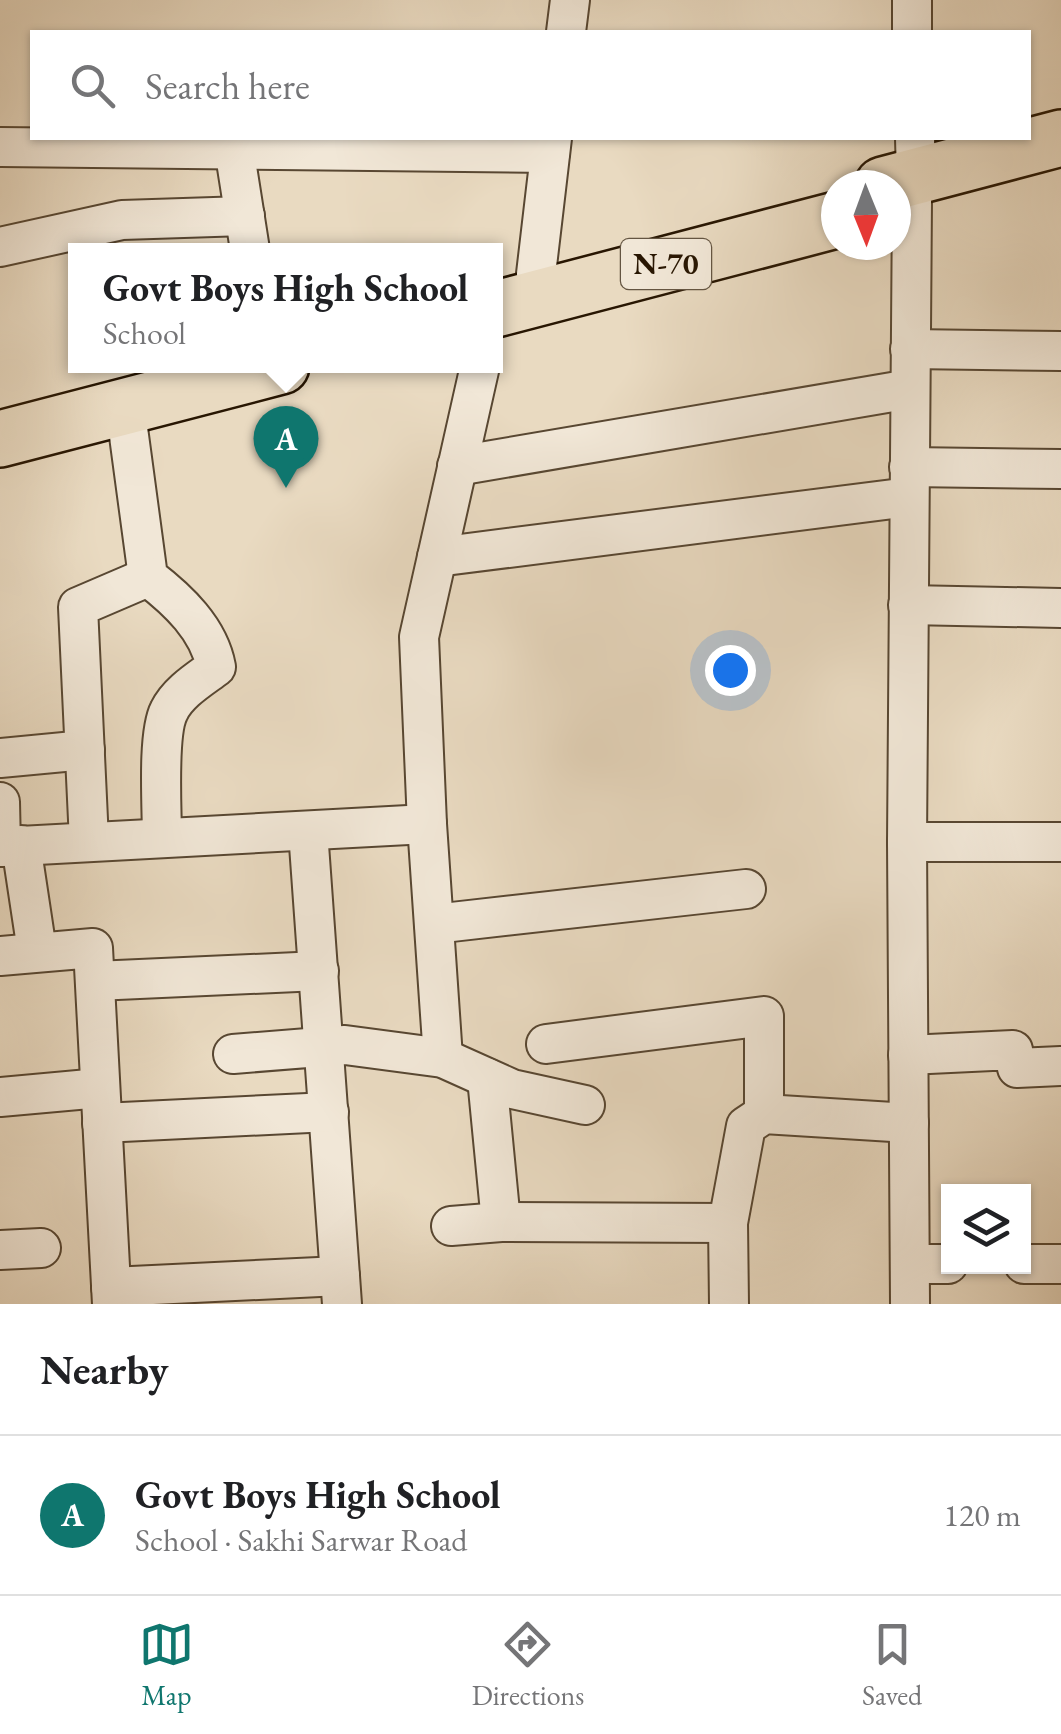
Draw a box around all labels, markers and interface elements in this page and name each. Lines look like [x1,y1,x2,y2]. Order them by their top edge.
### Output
search box [30,30,1031,140]
icon: search [65,58,120,113]
text: Search here [145,61,310,110]
north arrow [821,170,911,260]
road number: N-70 [621,239,711,289]
popup [68,243,503,373]
text: Govt Boys High School [103,263,468,312]
text: School [103,312,186,354]
pin: A [254,406,318,488]
your location [705,645,756,696]
map controls [941,1184,1031,1274]
button: layers [941,1184,1031,1274]
text: Nearby [40,1342,169,1397]
text: Govt Boys High School [135,1470,501,1519]
text: A [61,1494,84,1536]
text: 120 m [944,1494,1021,1536]
text: School · Sakhi Sarwar Road [135,1519,467,1561]
tab: Map [139,1617,194,1713]
tab: Directions [472,1617,584,1713]
tab: Saved [862,1617,922,1713]

